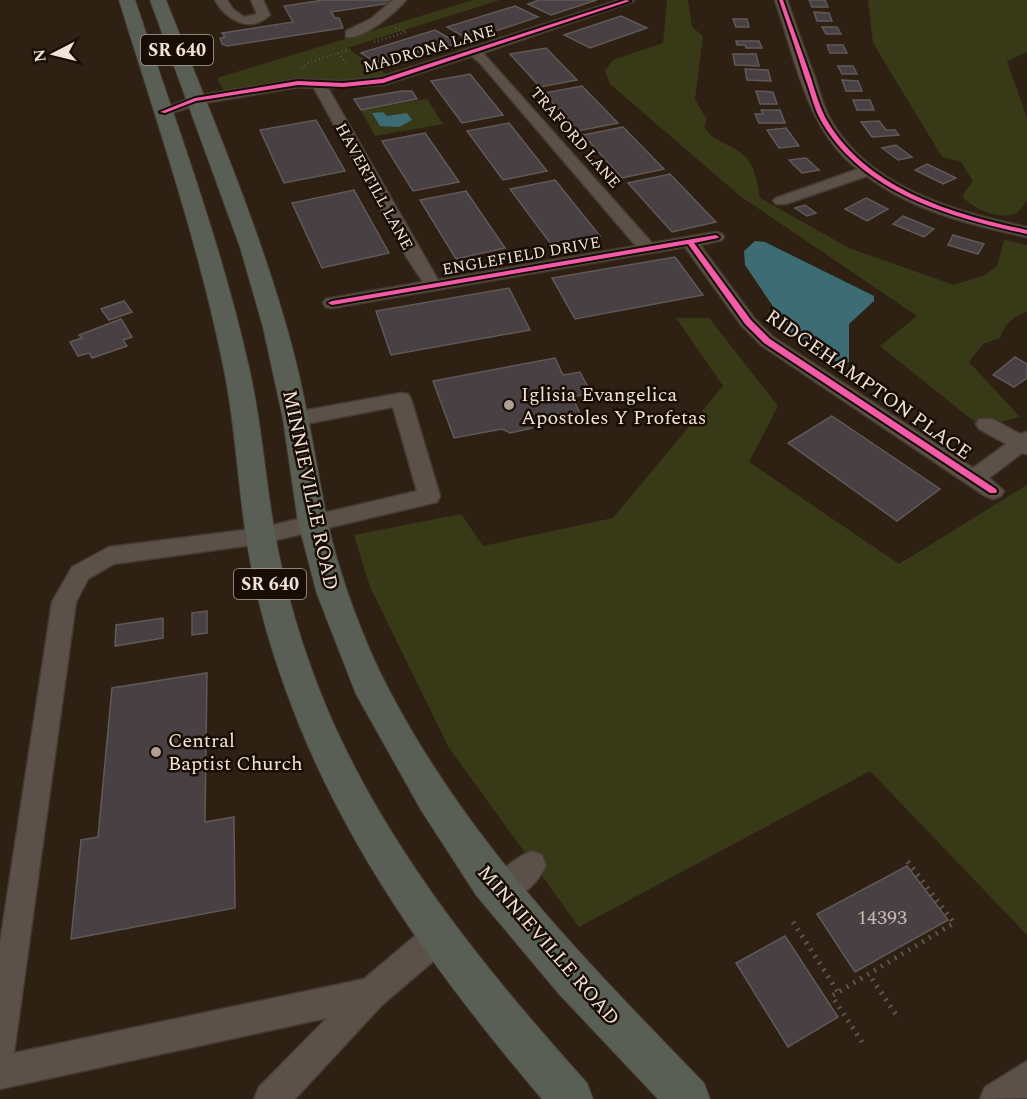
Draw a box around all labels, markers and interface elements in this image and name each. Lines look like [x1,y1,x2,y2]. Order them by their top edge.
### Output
street label: MADRONA LANE [360,19,498,79]
north arrow [24,24,84,84]
road number: SR 640 [141,35,213,65]
text: N [27,48,53,64]
street label: TRAFORD LANE [524,82,626,194]
street label: HAVERTILL LANE [329,118,419,255]
street label: ENGLEFIELD DRIVE [440,230,602,282]
street label: RIDGEHAMPTON PLACE [759,302,978,468]
place label: Iglisia Evangelica Apostoles Y Profetas [521,380,706,433]
street label: MINNIEVILLE ROAD [274,387,346,593]
marker: Iglisia Evangelica Apostoles Y Profetas [502,398,516,412]
road number: SR 640 [234,569,306,599]
place label: Central Baptist Church [168,726,303,779]
marker: Central Baptist Church [149,745,163,759]
street label: MINNIEVILLE ROAD [470,859,626,1032]
house number: 14393 [857,903,907,933]

